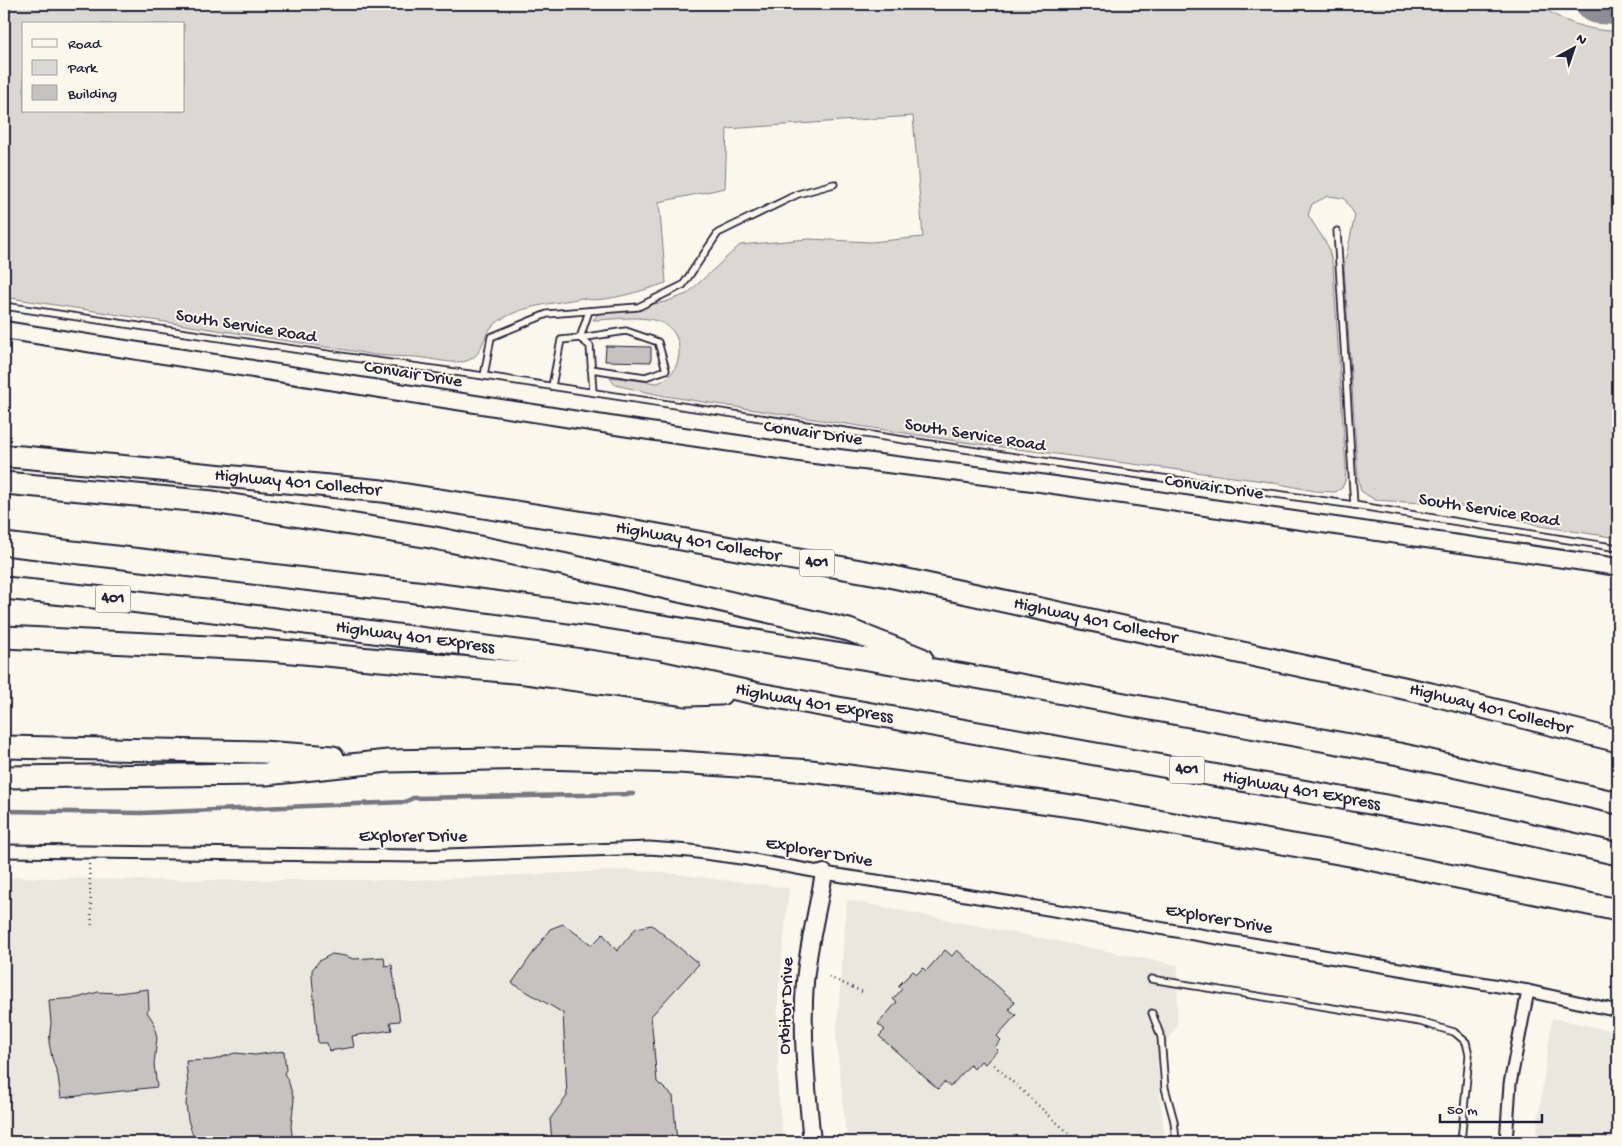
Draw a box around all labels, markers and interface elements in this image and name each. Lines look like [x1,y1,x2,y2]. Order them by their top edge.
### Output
legend [22,22,185,112]
north arrow [1550,22,1600,72]
text: N [1572,31,1590,49]
text: Road [68,36,102,54]
text: Park [67,60,98,78]
text: Building [67,86,117,104]
street label: South Service Road [174,306,319,349]
street label: Convair Drive [362,357,464,393]
street label: South Service Road [903,415,1048,458]
street label: Convair Drive [762,417,864,451]
street label: Highway 401 Collector [214,465,384,502]
street label: Convair Drive [1163,471,1265,505]
street label: South Service Road [1417,490,1562,533]
street label: Highway 401 Collector [614,517,784,567]
road number: 401 [800,550,834,576]
road number: 401 [96,586,130,612]
street label: Highway 401 Collector [1012,593,1181,649]
street label: Highway 401 Express [334,617,497,659]
street label: Highway 401 Express [733,679,896,728]
street label: Highway 401 Collector [1407,679,1576,740]
road number: 401 [1170,756,1204,784]
street label: Highway 401 Express [1221,766,1384,816]
street label: Explorer Drive [359,827,468,848]
street label: Explorer Drive [764,833,875,873]
street label: Explorer Drive [1164,900,1275,940]
street label: Orbitor Drive [775,956,799,1055]
scale bar [1440,1091,1542,1123]
text: 50 m [1447,1102,1478,1120]

